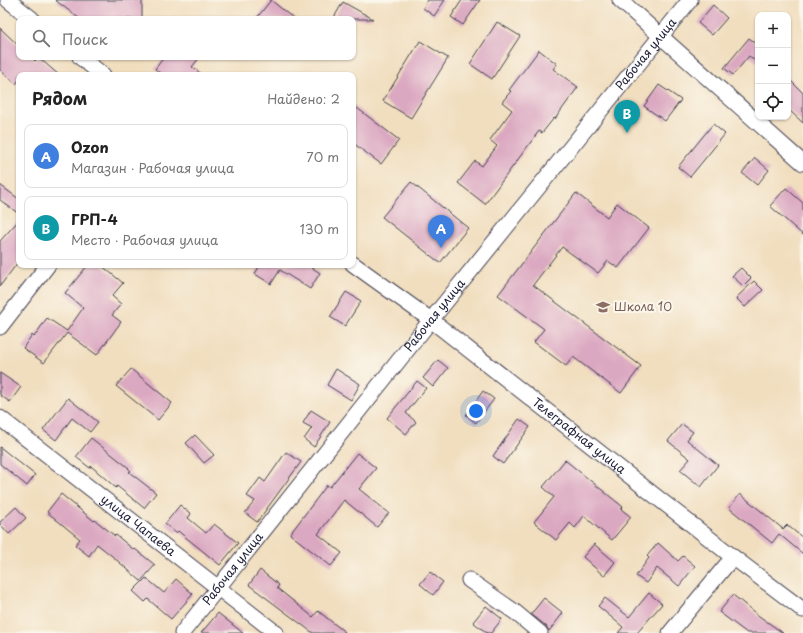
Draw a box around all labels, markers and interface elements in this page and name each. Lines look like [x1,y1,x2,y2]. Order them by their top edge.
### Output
map controls [755,12,791,120]
button: + [755,12,791,48]
street label: Рабочая улица [611,13,680,94]
search box [16,16,356,60]
icon: search [30,27,52,49]
text: Поиск [62,27,108,50]
button: − [755,48,791,84]
button: locate [755,84,791,120]
text: Рядом [32,85,87,111]
text: Найдено: 2 [267,89,340,108]
pin: B [614,100,640,133]
text: Ozon [71,135,109,158]
text: A [41,147,51,166]
text: 70 m [306,147,339,166]
text: Магазин · Рабочая улица [71,158,234,177]
text: ГРП-4 [71,207,118,230]
pin: A [428,215,454,248]
text: B [42,219,50,238]
text: 130 m [300,219,339,238]
text: Место · Рабочая улица [71,230,218,249]
street label: Рабочая улица [399,274,469,355]
place label: Школа 10 [614,297,672,315]
school or university icon: Школа 10 [595,299,611,315]
street label: Телеграфная улица [529,393,630,478]
your location [466,401,486,421]
street label: улица Чапаева [97,490,180,560]
street label: Рабочая улица [198,528,267,608]

